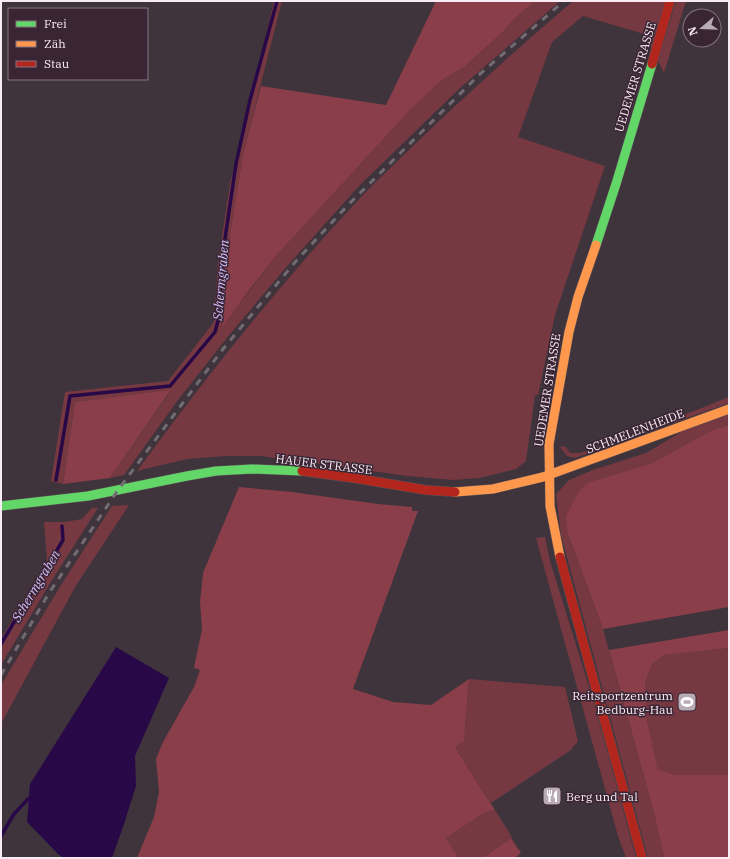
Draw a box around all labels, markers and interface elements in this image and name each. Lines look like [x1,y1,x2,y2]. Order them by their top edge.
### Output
legend [8,8,148,80]
north arrow [682,8,722,48]
text: Frei [44,16,67,31]
street label: UEDEMER STRASSE [611,20,659,134]
text: N [684,25,701,38]
text: Zäh [44,36,66,51]
text: Stau [44,56,70,71]
water label: Schermgraben [209,238,233,322]
street label: UEDEMER STRASSE [531,332,563,448]
street label: SCHMELENHEIDE [584,405,686,457]
street label: HAUER STRASSE [275,451,373,477]
water label: Schermgraben [7,546,64,626]
place label: Reitsportzentrum Bedburg-Hau [572,688,674,717]
sports icon: Reitsportzentrum Bedburg-Hau [676,691,698,713]
restaurant icon: Berg und Tal [541,785,563,807]
place label: Berg und Tal [566,789,638,804]

